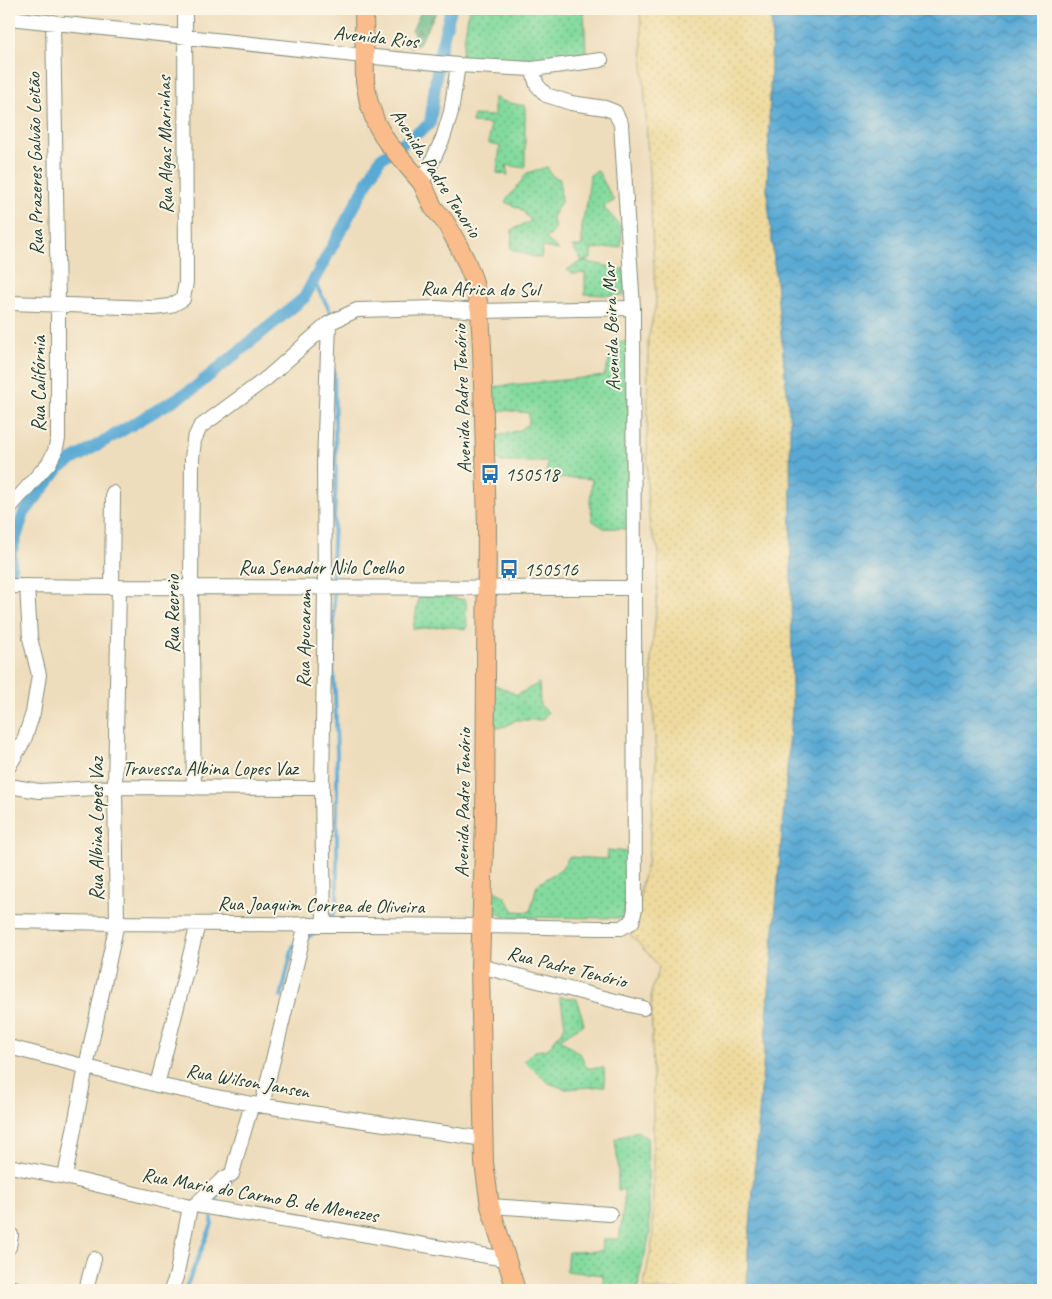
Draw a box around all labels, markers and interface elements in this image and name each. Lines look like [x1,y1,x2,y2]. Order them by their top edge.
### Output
street label: Avenida Rios [332,20,422,54]
street label: Rua Prazeres Galvão Leitão [21,71,49,256]
street label: Rua Algas Marinhas [151,74,179,214]
street label: Avenida Padre Tenorio [385,104,488,243]
street label: Avenida Beira Mar [596,261,626,391]
street label: Rua Africa do Sul [421,275,543,303]
street label: Avenida Padre Tenório [447,322,477,474]
street label: Rua Califórnia [26,334,51,432]
place label: 150518 [505,462,561,487]
bus stop icon: 150518 [479,463,501,485]
street label: Rua Senador Nilo Coelho [238,555,404,580]
place label: 150516 [524,557,579,582]
bus stop icon: 150516 [498,558,520,580]
street label: Rua Recreio [160,574,185,653]
street label: Rua Apucaram [291,588,317,688]
street label: Avenida Padre Tenório [449,726,477,878]
street label: Rua Albina Lopes Vaz [84,755,109,901]
street label: Travessa Albina Lopes Vaz [122,756,300,781]
street label: Rua Joaquim Correa de Oliveira [217,891,427,919]
street label: Rua Padre Tenório [505,940,631,994]
street label: Rua Wilson Jansen [184,1058,313,1104]
street label: Rua Maria do Carmo B. de Menezes [140,1162,382,1228]

